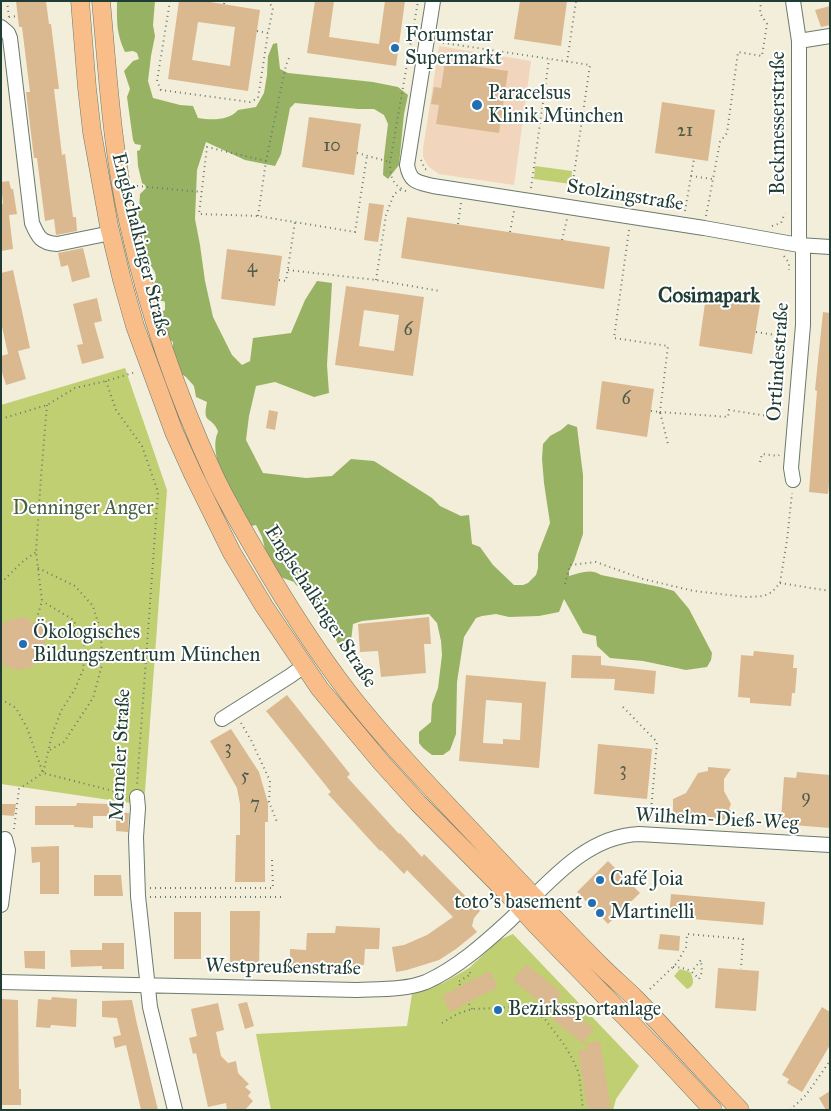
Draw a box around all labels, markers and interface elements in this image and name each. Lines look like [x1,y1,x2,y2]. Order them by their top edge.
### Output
place label: Forumstar Supermarkt [405,24,502,71]
marker: Forumstar Supermarkt [389,42,401,54]
street label: Beckmesserstraße [767,51,791,195]
place label: Paracelsus Klinik München [488,82,624,129]
marker: Paracelsus Klinik München [470,98,484,112]
house number: 21 [677,121,693,143]
house number: 10 [323,136,341,158]
street label: Englschalkinger Straße [106,150,174,340]
street label: Stolzingstraße [565,175,685,217]
house number: 4 [247,257,257,279]
district label: Cosimapark [658,284,760,310]
street label: Ortlindestraße [763,302,795,422]
house number: 6 [403,320,413,342]
house number: 6 [621,389,631,411]
park label: Denninger Anger [13,497,153,521]
street label: Englschalkinger Straße [259,521,381,693]
place label: Ökologisches Bildungszentrum München [33,621,260,668]
marker: Ökologisches Bildungszentrum München [17,638,29,650]
street label: Memeler Straße [106,688,136,822]
house number: 3 [224,738,232,760]
house number: 3 [619,760,627,782]
house number: 5 [241,766,249,788]
house number: 9 [801,787,811,809]
house number: 7 [250,794,260,816]
street label: Wilhelm-Dieß-Weg [635,804,799,836]
place label: Café Joia [610,868,683,892]
marker: Café Joia [594,874,606,886]
place label: toto's basement [454,891,582,915]
marker: toto's basement [586,897,598,909]
place label: Martinelli [610,901,695,925]
marker: Martinelli [594,907,606,919]
street label: Westpreußenstraße [205,955,361,981]
place label: Bezirkssportanlage [508,998,661,1022]
marker: Bezirkssportanlage [492,1004,504,1016]

